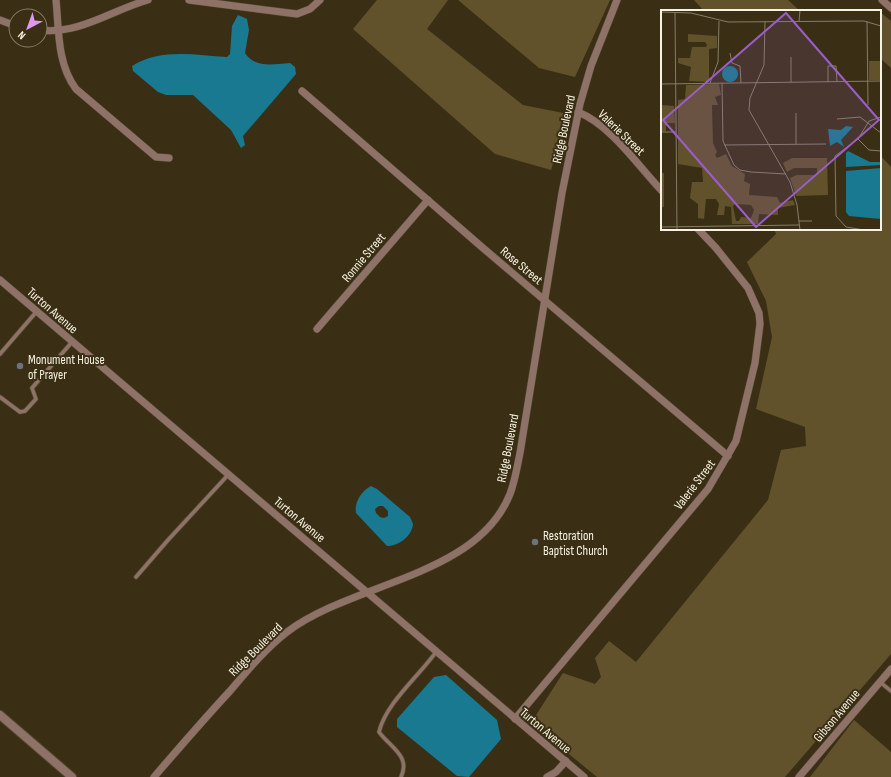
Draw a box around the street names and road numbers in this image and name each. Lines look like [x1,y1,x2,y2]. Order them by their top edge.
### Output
street label: Ridge Boulevard [549,94,579,165]
street label: Valerie Street [595,106,648,159]
street label: Ronnie Street [339,230,389,286]
street label: Rose Street [497,243,546,288]
street label: Turton Avenue [24,284,81,337]
street label: Ridge Boulevard [494,413,522,484]
street label: Valerie Street [671,456,719,513]
street label: Turton Avenue [270,494,328,546]
street label: Ridge Boulevard [226,620,286,680]
street label: Gibson Avenue [810,686,863,745]
street label: Turton Avenue [516,705,574,757]

